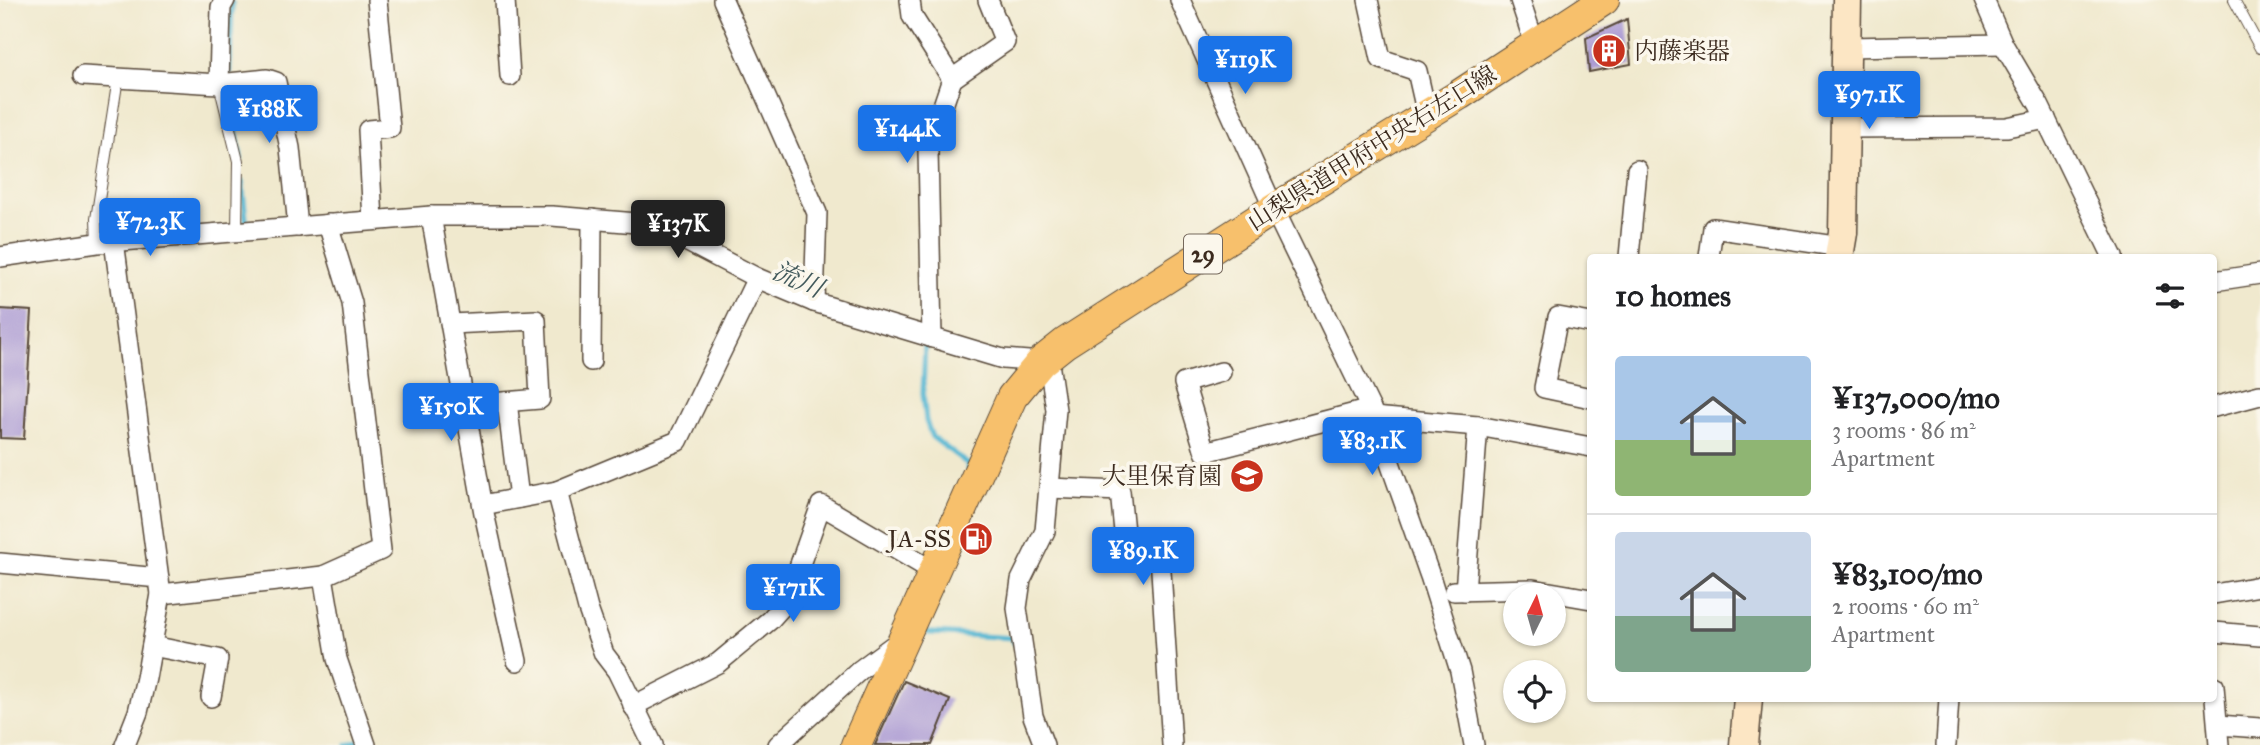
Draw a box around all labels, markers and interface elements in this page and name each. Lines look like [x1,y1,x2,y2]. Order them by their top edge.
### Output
building icon: 内藤楽器 [1590,32,1628,70]
pin: ¥119K [1196,36,1294,96]
place label: 内藤楽器 [1634,36,1730,66]
text: ¥119K [1214,45,1276,73]
street label: 山梨県道甲府中央右左口線 [1242,59,1502,237]
pin: ¥97.1K [1812,72,1926,131]
text: ¥97.1K [1834,80,1904,108]
pin: ¥188K [220,86,318,145]
text: ¥188K [237,94,301,122]
pin: ¥144K [858,106,956,165]
text: ¥144K [874,114,940,142]
pin: ¥72.3K [93,198,207,258]
pin: ¥137K [629,201,727,260]
text: ¥72.3K [115,207,185,235]
text: ¥137K [647,209,709,237]
road number: 29 [1184,234,1222,274]
water label: 流川 [768,254,831,305]
icon: filters [2151,277,2189,315]
text: 10 homes [1615,278,1731,314]
text: ¥137,000/mo [1832,380,2000,416]
pin: ¥150K [402,384,500,443]
icon: home [1671,384,1755,468]
text: ¥150K [419,392,483,420]
text: 3 rooms · 86 m² [1832,416,1976,444]
pin: ¥83.1K [1315,418,1429,477]
text: ¥83.1K [1339,426,1405,454]
text: Apartment [1832,444,1935,472]
school or university icon: 大里保育園 [1228,457,1266,495]
place label: 大里保育園 [1102,461,1222,491]
fuel station icon: JA-SS [957,520,995,558]
place label: JA-SS [885,524,951,554]
pin: ¥89.1K [1086,528,1200,587]
text: ¥89.1K [1108,536,1178,564]
text: ¥83,100/mo [1832,556,1983,592]
icon: home [1671,560,1755,644]
pin: ¥171K [744,564,842,624]
text: ¥171K [762,573,824,601]
north arrow [1503,583,1566,646]
map controls [1503,583,1566,723]
text: 2 rooms · 60 m² [1832,592,1979,620]
text: Apartment [1832,620,1935,648]
button: locate [1503,660,1566,723]

